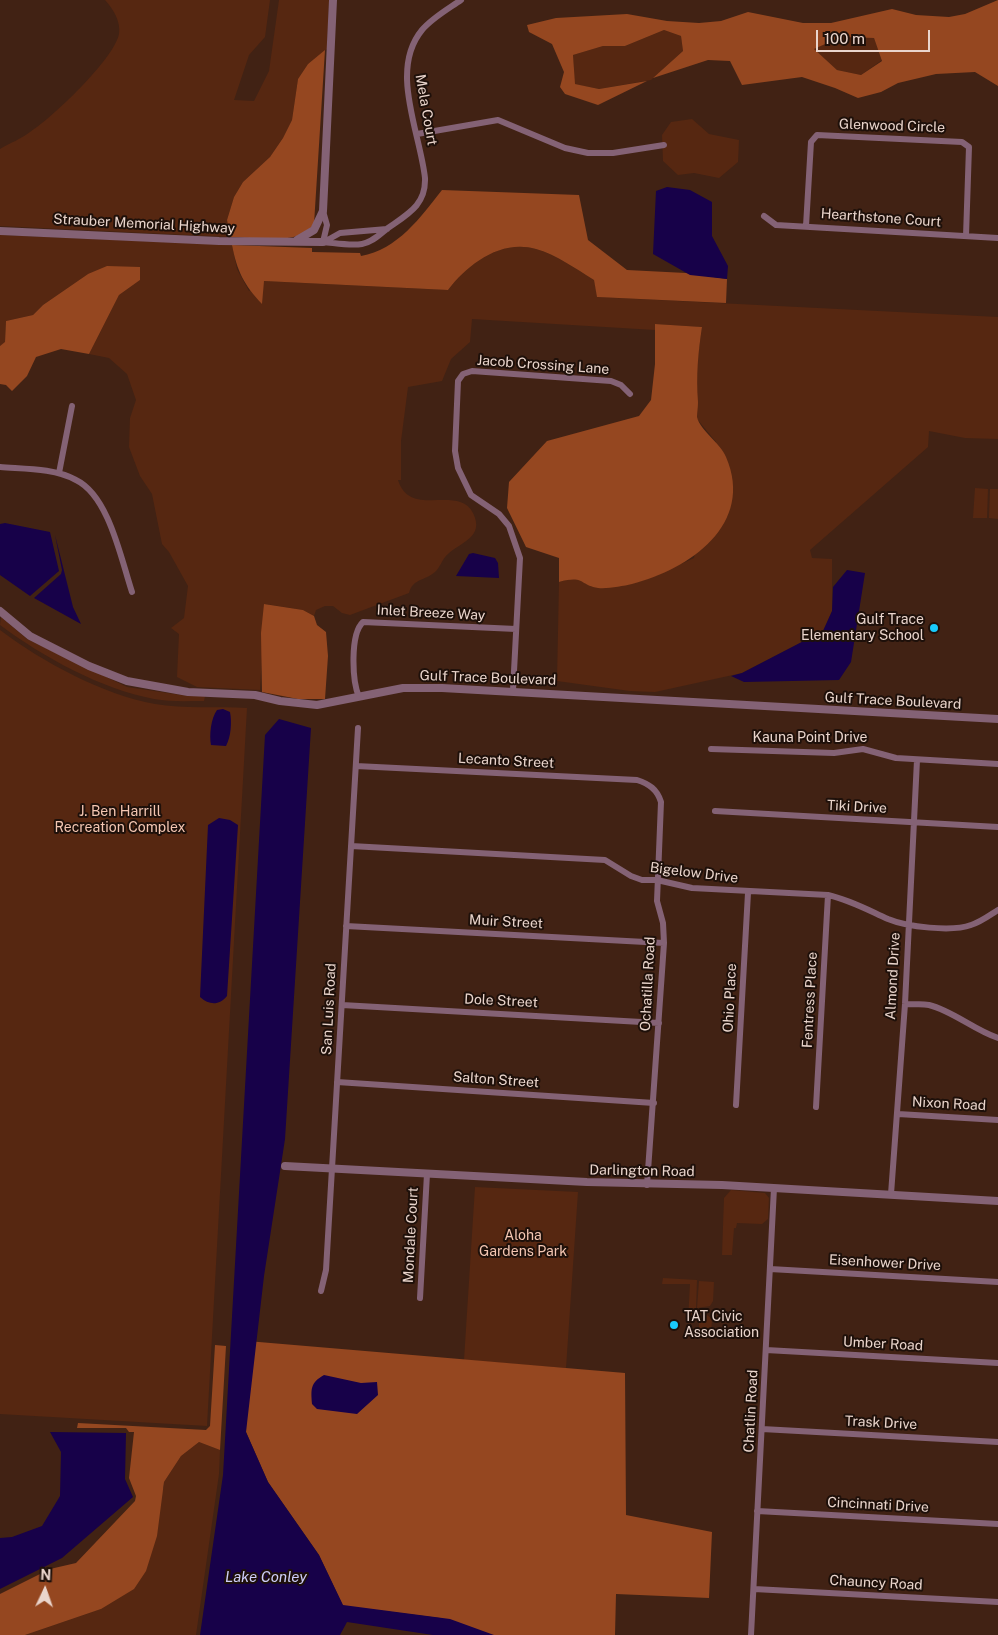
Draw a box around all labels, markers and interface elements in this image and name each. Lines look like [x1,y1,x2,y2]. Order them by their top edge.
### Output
scale bar [818,20,932,52]
text: 100 m [824,30,865,47]
street label: Mela Court [411,73,441,147]
street label: Glenwood Circle [839,116,945,136]
street label: Hearthstone Court [820,205,942,231]
street label: Strauber Memorial Highway [53,211,235,237]
street label: Jacob Crossing Lane [476,352,610,378]
street label: Inlet Breeze Way [376,602,486,624]
place label: Gulf Trace Elementary School [801,612,924,644]
marker: Gulf Trace Elementary School [928,622,940,634]
street label: Gulf Trace Boulevard [419,667,557,689]
street label: Gulf Trace Boulevard [824,689,962,713]
street label: Kauna Point Drive [753,730,867,746]
street label: Lecanto Street [458,750,554,772]
street label: Tiki Drive [827,797,887,817]
park label: J. Ben Harrill Recreation Complex [55,804,185,836]
street label: Bigelow Drive [649,859,739,887]
street label: Muir Street [469,912,543,932]
street label: Almond Drive [882,932,904,1020]
street label: Ochatilla Road [637,936,659,1032]
street label: Fentress Place [799,951,821,1049]
street label: San Luis Road [318,963,340,1055]
street label: Ohio Place [720,963,740,1033]
street label: Dole Street [464,991,538,1011]
street label: Salton Street [452,1069,540,1091]
street label: Nixon Road [912,1094,986,1114]
street label: Darlington Road [589,1162,695,1180]
street label: Mondale Court [400,1187,422,1283]
park label: Aloha Gardens Park [479,1228,567,1260]
street label: Eisenhower Drive [829,1252,941,1274]
place label: TAT Civic Association [684,1309,759,1341]
marker: TAT Civic Association [668,1319,680,1331]
street label: Umber Road [843,1334,923,1354]
street label: Chatlin Road [740,1369,762,1453]
street label: Trask Drive [844,1413,918,1433]
street label: Cincinnati Drive [827,1494,929,1516]
north arrow [20,1565,70,1615]
text: N [40,1567,52,1583]
water label: Lake Conley [225,1568,307,1586]
street label: Chauncy Road [829,1572,923,1594]

